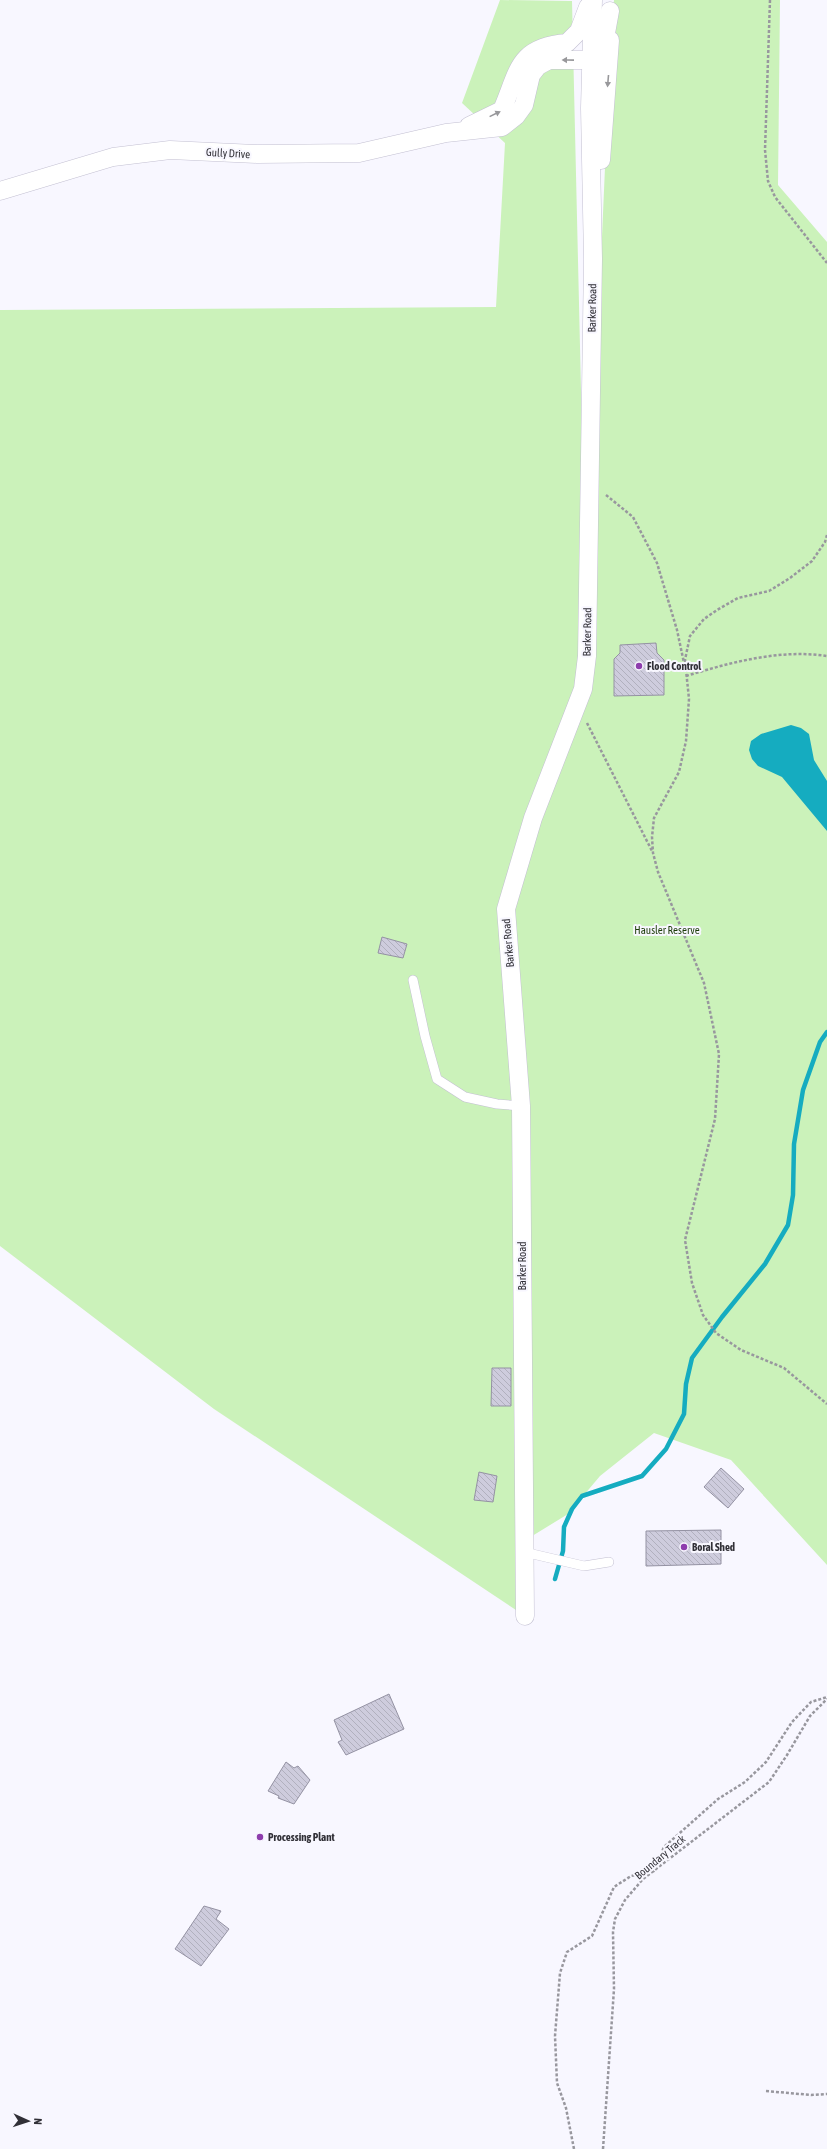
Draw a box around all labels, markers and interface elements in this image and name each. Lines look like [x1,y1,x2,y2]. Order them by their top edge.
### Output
one-way arrow [561,57,574,63]
one-way arrow [605,75,612,87]
one-way arrow [489,111,500,117]
street label: Gully Drive [206,146,250,160]
street label: Barker Road [586,283,598,333]
street label: Barker Road [581,607,593,657]
place label: Flood Control [647,660,702,672]
marker: Flood Control [634,661,644,671]
street label: Barker Road [500,918,516,968]
park label: Hausler Reserve [634,924,700,936]
street label: Barker Road [516,1242,528,1290]
place label: Boral Shed [692,1541,735,1553]
marker: Boral Shed [679,1542,689,1552]
place label: Processing Plant [268,1831,335,1843]
marker: Processing Plant [255,1832,265,1842]
street label: Boundary Track [632,1832,688,1881]
north arrow [8,2101,48,2141]
text: N [32,2118,44,2125]

